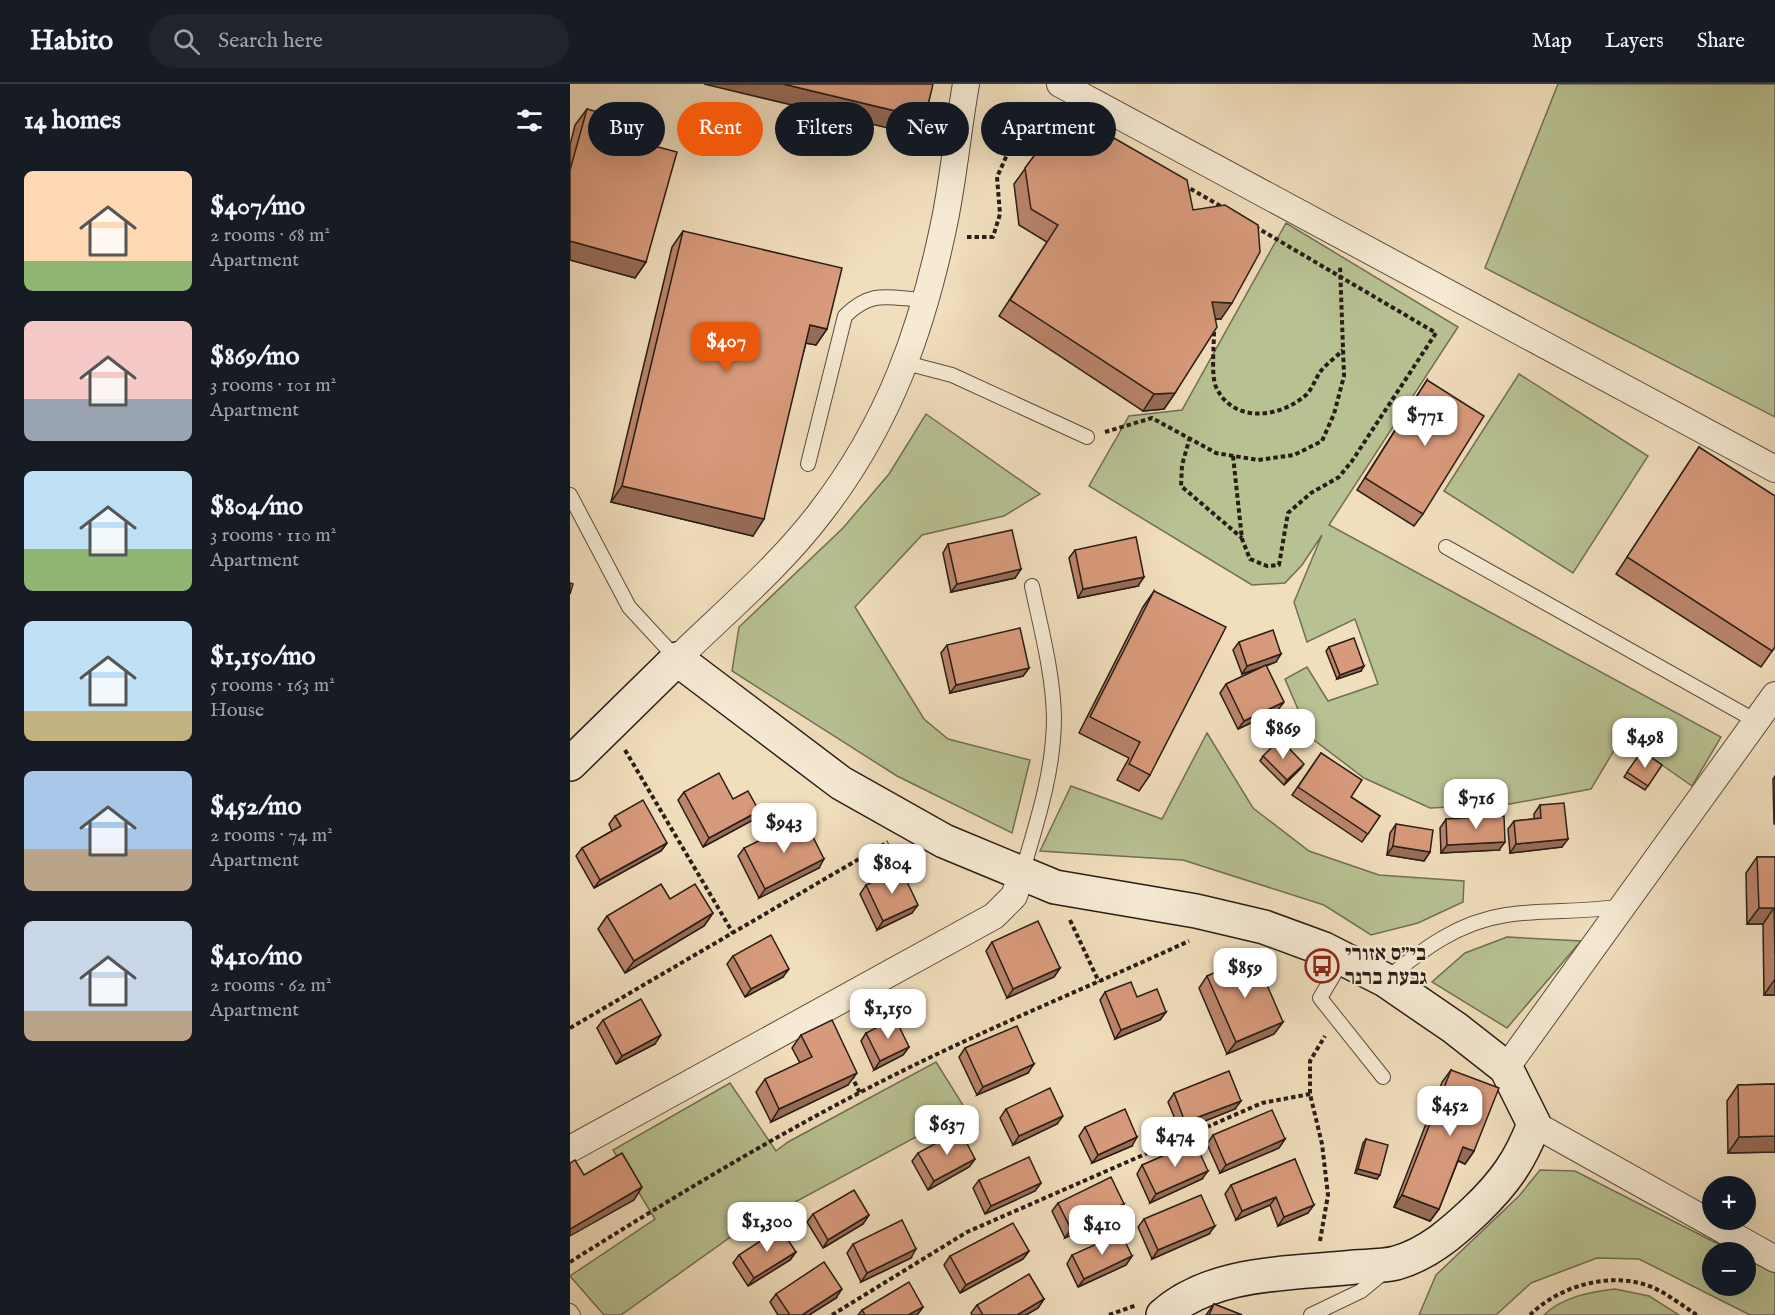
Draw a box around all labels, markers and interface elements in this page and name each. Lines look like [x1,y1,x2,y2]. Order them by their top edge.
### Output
search box [149,14,569,68]
text: Habito [30,24,113,59]
icon: search [170,25,203,58]
text: Search here [218,27,323,55]
text: Map [1532,28,1572,55]
text: Layers [1605,28,1664,55]
text: Share [1697,28,1745,55]
chip: Buy [588,102,665,156]
chip: Rent [677,102,763,156]
chip: Filters [775,102,874,156]
chip: New [886,102,969,156]
chip: Apartment [981,102,1116,156]
text: 14 homes [24,104,121,137]
icon: filters [513,104,546,137]
text: $407/mo [210,190,305,223]
icon: home [72,195,144,267]
text: 2 rooms · 68 m² [210,223,330,248]
text: Apartment [210,248,299,273]
pin: $407 [690,322,762,373]
text: $407 [706,329,746,354]
text: $869/mo [210,340,300,373]
icon: home [72,345,144,417]
text: 3 rooms · 101 m² [210,373,336,398]
pin: $771 [1389,396,1461,447]
text: Apartment [210,398,299,423]
text: $771 [1406,403,1444,428]
text: $804/mo [210,490,303,523]
icon: home [72,495,144,567]
text: 3 rooms · 110 m² [210,523,336,548]
text: Apartment [210,548,299,573]
text: $1,150/mo [210,640,316,673]
icon: home [72,645,144,717]
text: 5 rooms · 163 m² [210,673,335,698]
text: House [210,698,264,723]
pin: $869 [1247,709,1319,760]
text: $869 [1265,716,1301,741]
pin: $498 [1609,718,1681,769]
text: $498 [1626,725,1664,750]
pin: $716 [1440,779,1512,830]
text: $716 [1458,786,1494,811]
text: $452/mo [210,790,301,823]
icon: home [72,795,144,867]
pin: $943 [748,803,820,854]
text: $943 [766,810,802,835]
text: 2 rooms · 74 m² [210,823,333,848]
pin: $804 [856,844,928,895]
text: Apartment [210,848,299,873]
text: $804 [873,851,911,876]
text: $410/mo [210,940,302,973]
place label: בי״ס אזורי גבעת ברנר [1345,941,1427,992]
icon: home [72,945,144,1017]
pin: $859 [1209,948,1281,999]
bus stop icon: בי״ס אזורי גבעת ברנר [1304,948,1340,984]
text: $859 [1228,955,1262,980]
text: 2 rooms · 62 m² [210,973,332,998]
pin: $1,150 [839,989,937,1040]
text: $1,150 [864,996,912,1021]
text: Apartment [210,998,299,1023]
pin: $452 [1414,1086,1486,1137]
text: $452 [1431,1093,1469,1118]
pin: $637 [911,1105,983,1156]
text: $637 [929,1112,965,1137]
pin: $474 [1139,1117,1211,1168]
text: $474 [1155,1124,1195,1149]
map controls [1702,1176,1756,1296]
button: + [1702,1176,1756,1230]
pin: $1,300 [718,1202,816,1253]
pin: $410 [1066,1205,1138,1256]
text: $1,300 [742,1209,792,1234]
text: $410 [1083,1212,1121,1237]
button: − [1702,1242,1756,1296]

